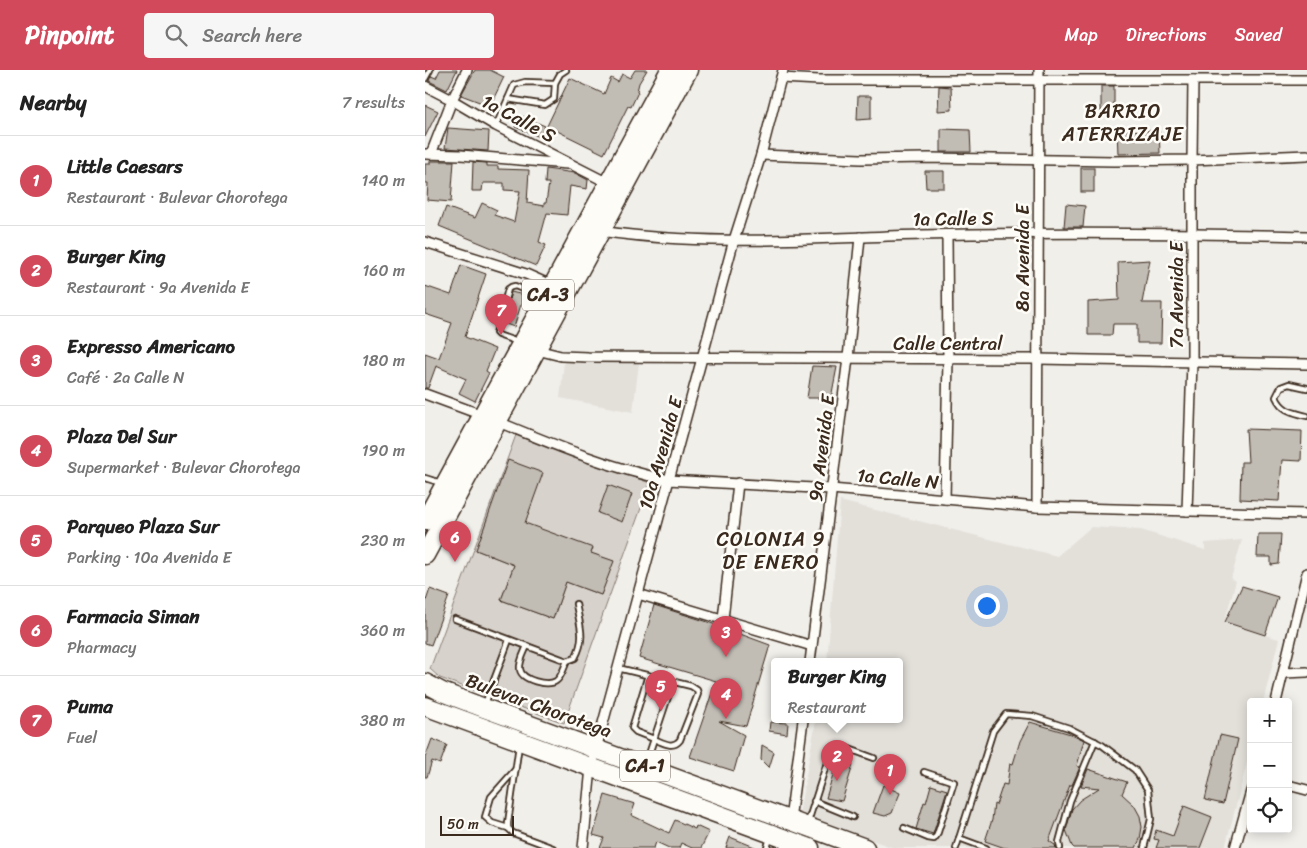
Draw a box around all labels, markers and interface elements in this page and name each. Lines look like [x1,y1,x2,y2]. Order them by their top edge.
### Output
search box [144,13,494,58]
text: Pinpoint [25,14,114,56]
text: Search here [202,19,302,52]
text: Map [1065,19,1098,51]
text: Directions [1126,19,1207,51]
text: Saved [1235,19,1282,51]
icon: search [162,21,190,49]
text: Nearby [20,84,86,122]
street label: 1a Calle S [475,85,562,152]
text: 7 results [342,88,405,117]
district label: BARRIO ATERRIZAJE [1061,94,1185,152]
text: Little Caesars [67,150,183,183]
text: 1 [33,166,39,195]
text: 140 m [362,166,405,195]
text: Restaurant · Bulevar Chorotega [67,183,288,212]
street label: 1a Calle S [912,201,994,236]
street label: 8a Avenida E [1006,203,1039,312]
text: Burger King [67,240,166,273]
street label: 7a Avenida E [1160,240,1193,348]
text: 2 [31,256,41,285]
text: 160 m [362,256,405,285]
text: Restaurant · 9a Avenida E [67,273,249,302]
road number: CA-3 [522,280,574,310]
pin: 7 [485,294,517,335]
street label: Calle Central [893,327,1003,360]
text: Expresso Americano [67,330,235,363]
text: 3 [32,346,40,375]
text: 180 m [362,346,405,375]
text: Café · 2a Calle N [67,363,185,392]
street label: 10a Avenida E [629,391,693,514]
street label: 9a Avenida E [799,391,845,504]
text: Plaza Del Sur [67,420,176,453]
text: 4 [31,436,41,465]
text: 190 m [362,436,405,465]
text: Supermarket · Bulevar Chorotega [67,453,301,482]
street label: 1a Calle N [856,458,941,499]
text: Parqueo Plaza Sur [67,510,219,543]
pin: 6 [439,521,471,562]
district label: COLONIA 9 DE ENERO [716,522,826,580]
text: 5 [31,526,41,555]
text: 230 m [360,526,405,555]
text: Parking · 10a Avenida E [67,543,231,572]
your location [974,593,1000,619]
text: Farmacia Siman [67,600,200,633]
text: 6 [31,616,41,645]
text: 360 m [361,616,405,645]
pin: 3 [710,616,742,657]
text: Pharmacy [67,633,136,662]
popup [771,658,903,723]
text: Burger King [788,660,886,693]
street label: Bulevar Chorotega [461,664,617,747]
pin: 5 [645,670,677,711]
pin: 4 [710,678,742,719]
text: Puma [67,690,113,723]
text: Restaurant [788,693,867,722]
map controls [1247,698,1292,833]
button: + [1247,698,1292,743]
text: 7 [31,706,41,735]
text: 380 m [360,706,405,735]
text: Fuel [67,723,97,752]
pin: 2 [821,740,853,781]
button: − [1247,743,1292,788]
road number: CA-1 [620,750,670,781]
pin: 1 [874,754,906,795]
button: locate [1247,788,1292,833]
text: 50 m [447,812,479,837]
scale bar [440,813,514,836]

